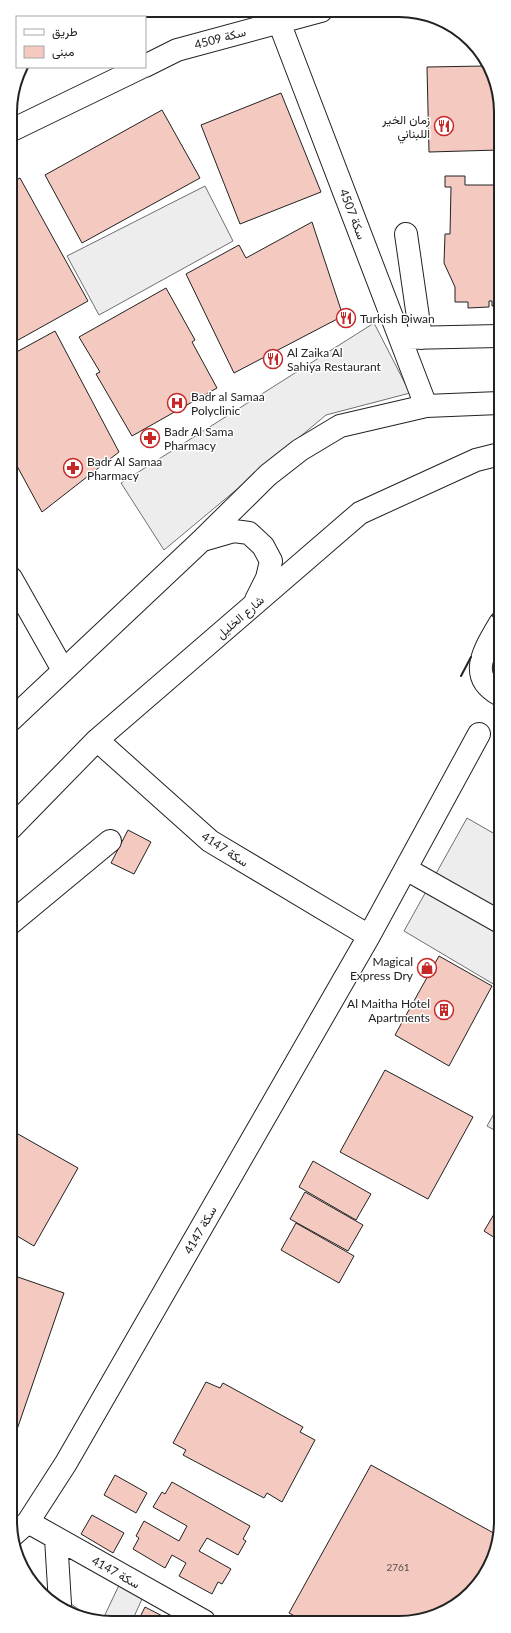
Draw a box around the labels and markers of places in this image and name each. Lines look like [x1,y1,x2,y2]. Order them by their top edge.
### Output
place label: زمان الخير اللبناني [381,112,430,144]
restaurant icon: زمان الخير اللبناني [433,115,455,137]
restaurant icon: Turkish Diwan [335,307,357,329]
place label: Turkish Diwan [360,311,435,326]
place label: Al Zaika Al Sahiya Restaurant [287,345,382,374]
restaurant icon: Al Zaika Al Sahiya Restaurant [262,348,284,370]
place label: Badr al Samaa Polyclinic [191,389,265,418]
hospital icon: Badr al Samaa Polyclinic [166,392,188,414]
place label: Badr Al Sama Pharmacy [164,424,233,453]
pharmacy icon: Badr Al Sama Pharmacy [139,427,161,449]
place label: Badr Al Samaa Pharmacy [87,454,162,483]
pharmacy icon: Badr Al Samaa Pharmacy [62,457,84,479]
place label: Magical Express Dry [350,954,414,983]
shop icon: Magical Express Dry [416,957,438,979]
place label: Al Maitha Hotel Apartments [347,996,430,1025]
building icon: Al Maitha Hotel Apartments [433,999,455,1021]

